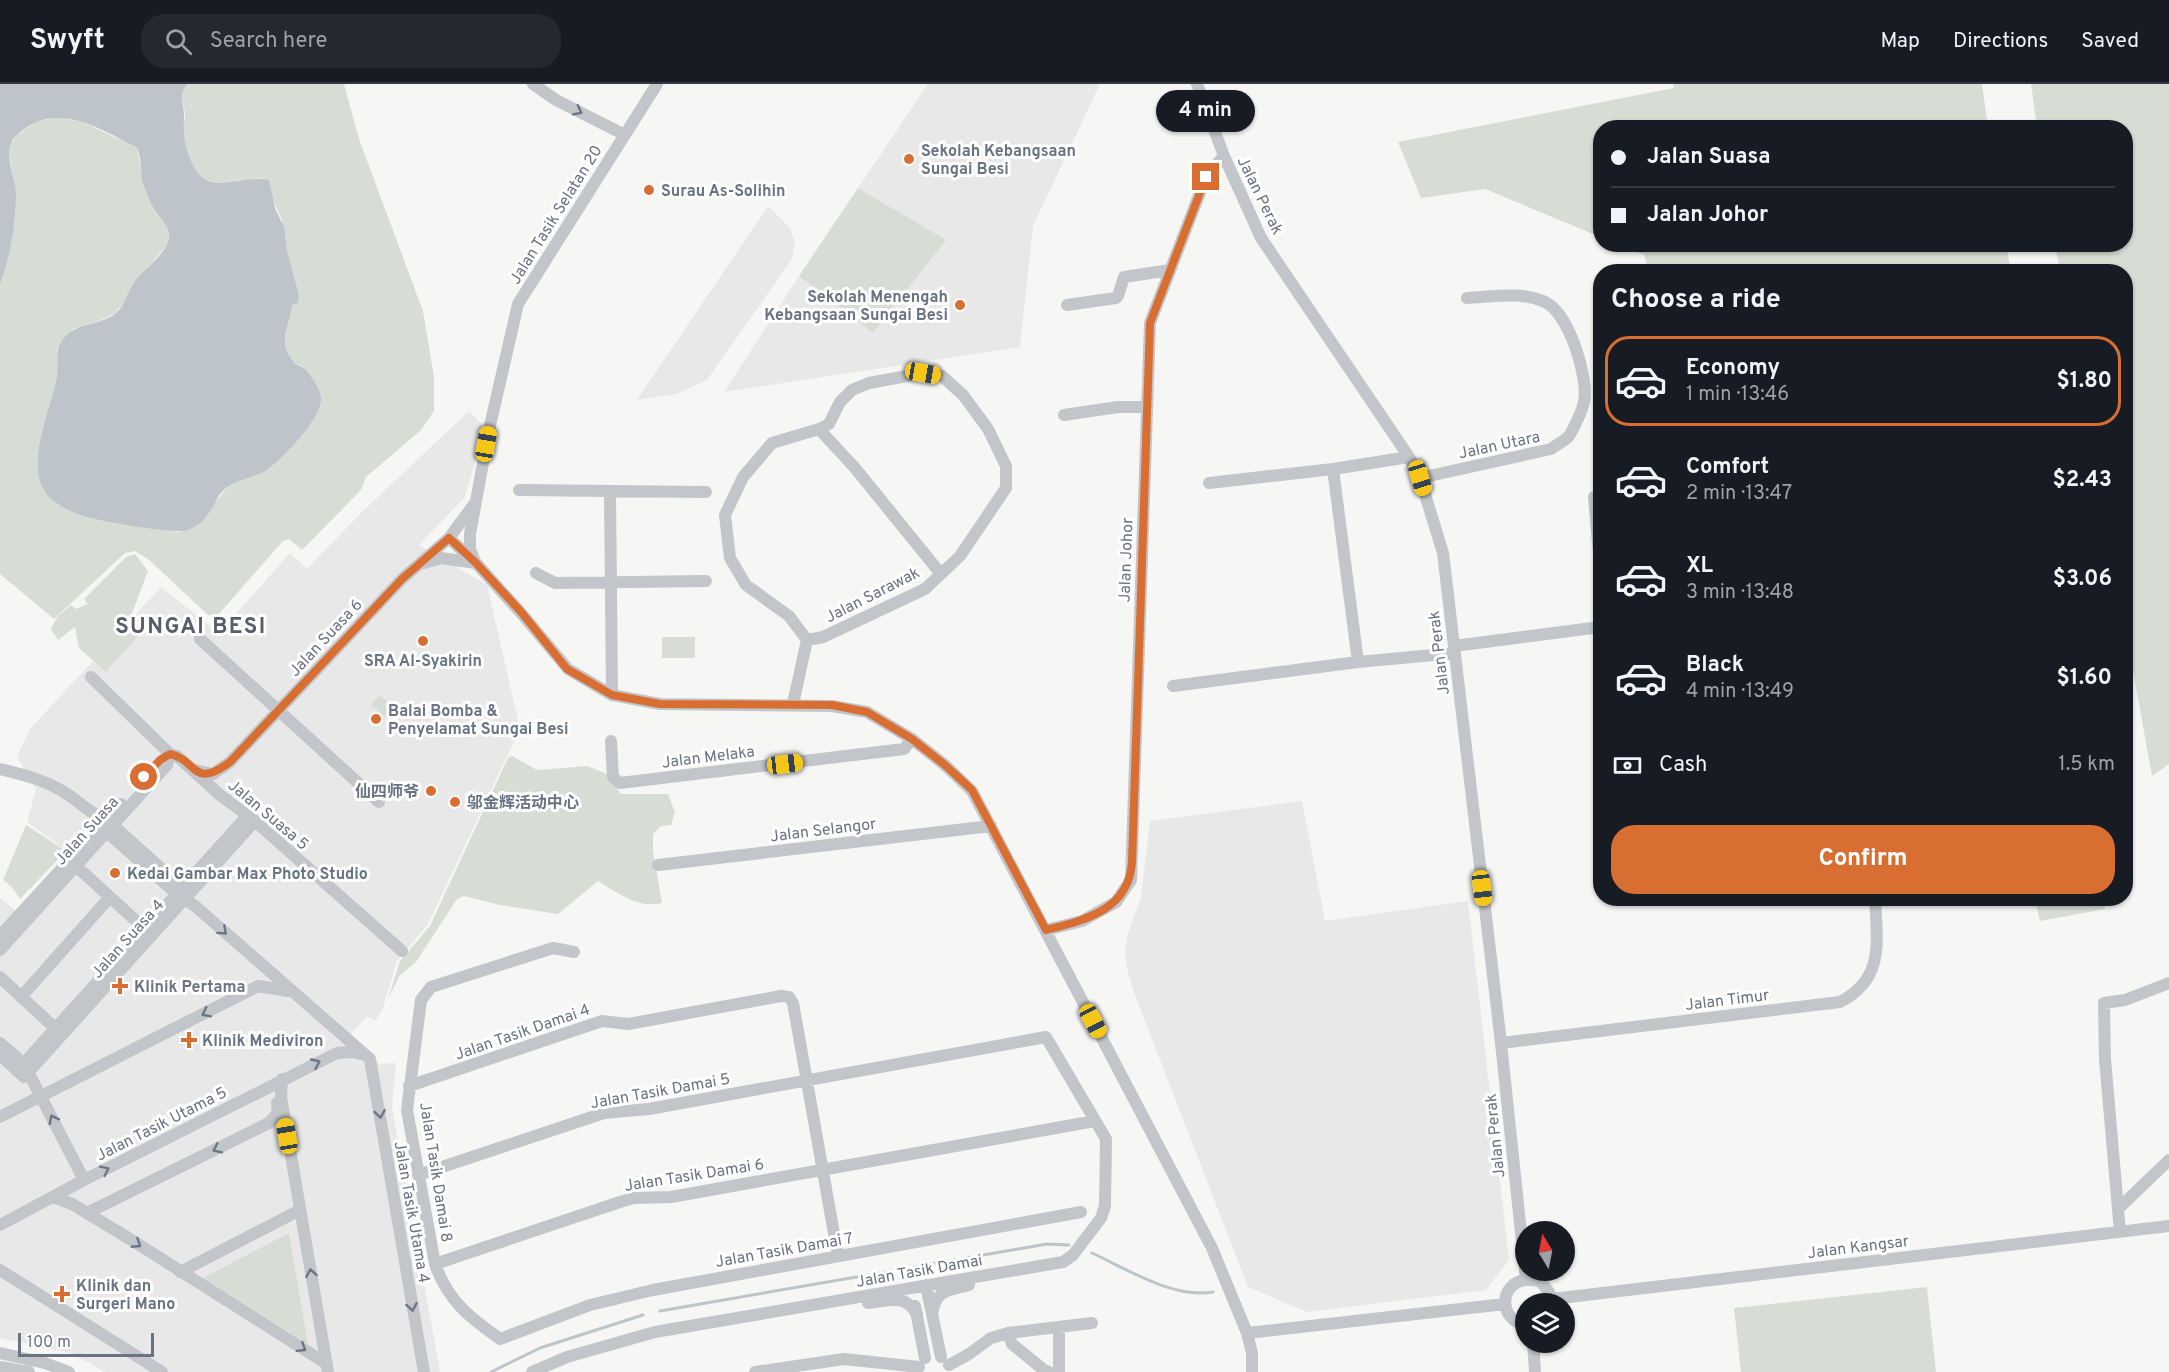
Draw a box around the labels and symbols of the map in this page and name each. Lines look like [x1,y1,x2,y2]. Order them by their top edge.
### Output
callout: 4 min [1156,90,1256,132]
one-way arrow [572,104,582,115]
street label: Jalan Tasik Selatan 20 [506,142,608,288]
place label: Sekolah Kebangsaan Sungai Besi [921,142,1076,180]
marker: Sekolah Kebangsaan Sungai Besi [902,152,916,166]
street label: Jalan Perak [1232,154,1287,238]
route end [1192,163,1219,190]
place label: Surau As-Solihin [661,182,785,202]
marker: Surau As-Solihin [642,183,656,197]
place label: Sekolah Menengah Kebangsaan Sungai Besi [764,288,948,326]
marker: Sekolah Menengah Kebangsaan Sungai Besi [953,298,967,312]
car [904,361,942,385]
car [474,425,498,463]
street label: Jalan Utara [1457,428,1542,464]
car [1406,458,1434,498]
street label: Jalan Johor [1116,517,1138,603]
street label: Jalan Sarawak [822,563,923,628]
street label: Jalan Suasa 6 [285,595,368,681]
street label: Jalan Perak [1425,610,1455,696]
district label: SUNGAI BESI [115,614,267,641]
marker: SRA Al-Syakirin [416,634,430,648]
place label: SRA Al-Syakirin [364,652,482,672]
place label: Balai Bomba & Penyelamat Sungai Besi [388,702,569,740]
marker: Balai Bomba & Penyelamat Sungai Besi [369,712,383,726]
street label: Jalan Melaka [661,742,756,774]
car [766,753,804,775]
route start [130,763,157,790]
street label: Jalan Suasa 5 [223,776,312,855]
place label: 仙四师爷 [355,782,419,803]
marker: 仙四师爷 [424,784,438,798]
street label: Jalan Suasa [51,793,124,870]
place label: 邬金辉活动中心 [467,794,579,814]
marker: 邬金辉活动中心 [448,795,462,809]
street label: Jalan Selangor [769,815,877,847]
place label: Kedai Gambar Max Photo Studio [127,865,368,885]
marker: Kedai Gambar Max Photo Studio [108,866,122,880]
car [1471,869,1493,907]
street label: Jalan Suasa 4 [88,896,169,983]
one-way arrow [216,924,227,935]
marker: Klinik Pertama [111,977,129,995]
place label: Klinik Pertama [134,978,245,998]
street label: Jalan Timur [1684,986,1770,1016]
street label: Jalan Tasik Damai 4 [452,1000,593,1065]
car [1077,1001,1109,1041]
one-way arrow [202,1006,213,1017]
marker: Klinik Mediviron [180,1031,198,1049]
place label: Klinik Mediviron [202,1032,323,1052]
one-way arrow [310,1059,321,1070]
street label: Jalan Tasik Damai 5 [589,1070,732,1114]
street label: Jalan Tasik Utama 5 [93,1083,231,1166]
street label: Jalan Perak [1482,1093,1510,1179]
street label: Jalan Tasik Damai 8 [414,1101,456,1244]
one-way arrow [373,1109,386,1119]
one-way arrow [49,1115,61,1126]
car [275,1117,299,1155]
street label: Jalan Tasik Utama 4 [389,1140,433,1285]
one-way arrow [212,1141,223,1153]
street label: Jalan Tasik Damai 6 [623,1155,766,1197]
one-way arrow [98,1166,109,1177]
north arrow [1515,1221,1575,1281]
street label: Jalan Tasik Damai 7 [714,1229,855,1273]
street label: Jalan Kangsar [1806,1232,1910,1264]
one-way arrow [131,1236,141,1248]
street label: Jalan Tasik Damai [855,1251,984,1293]
one-way arrow [305,1268,318,1278]
place label: Klinik dan Surgeri Mano [76,1277,175,1315]
marker: Klinik dan Surgeri Mano [53,1285,71,1303]
one-way arrow [406,1302,418,1311]
scale bar [18,1330,154,1358]
one-way arrow [295,1341,306,1352]

